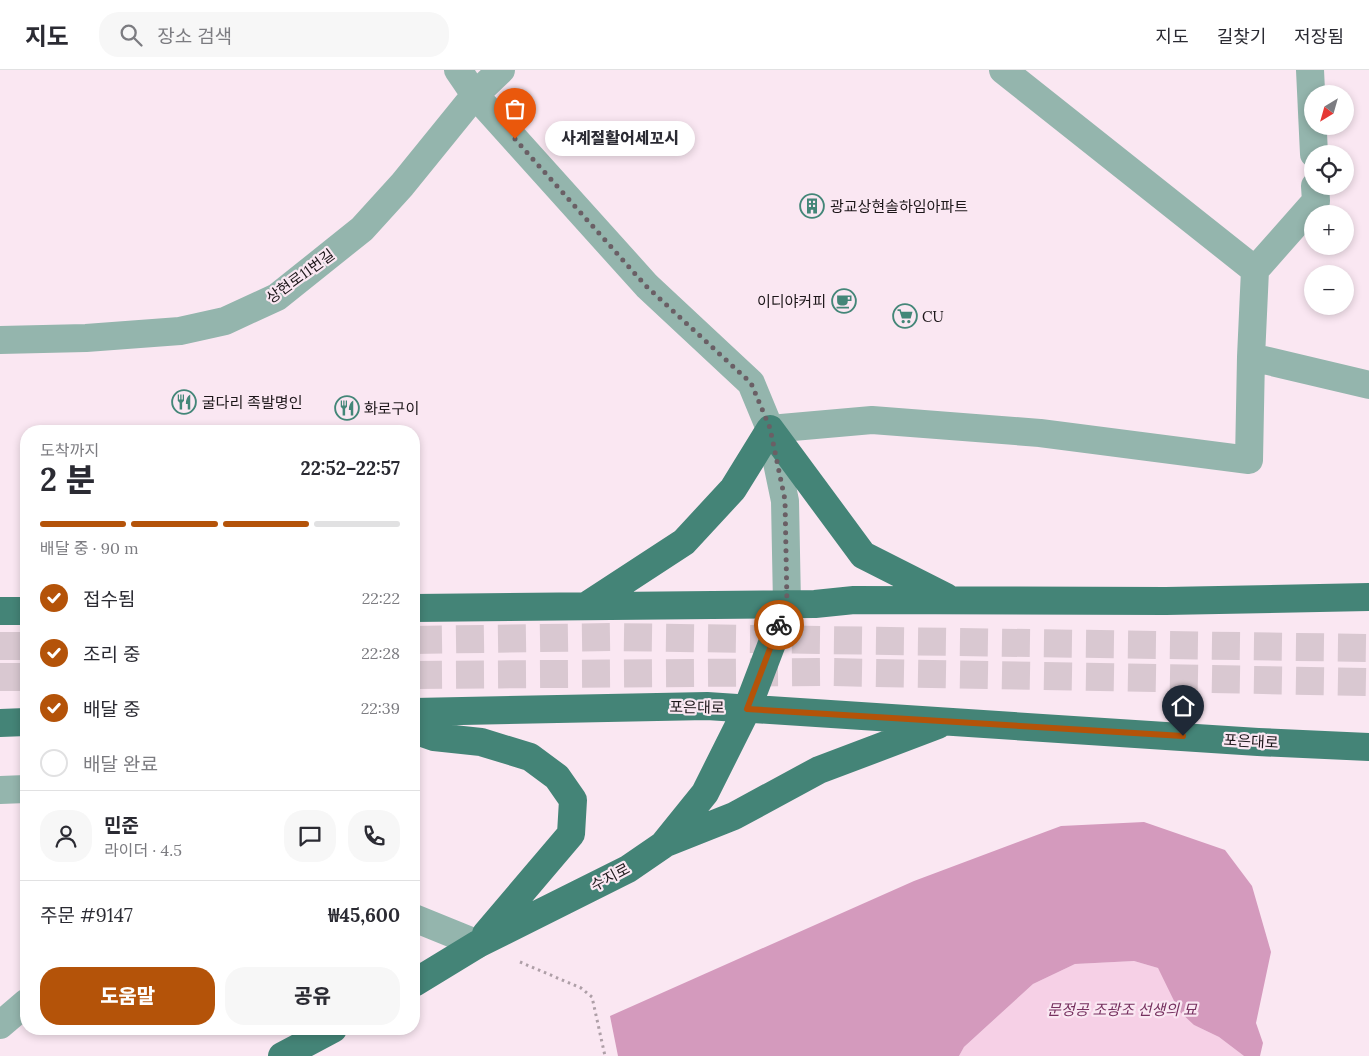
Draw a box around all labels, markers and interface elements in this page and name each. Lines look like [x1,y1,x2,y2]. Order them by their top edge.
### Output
search box [99,12,449,57]
text: 지도 [25,21,69,52]
icon: search [117,21,145,49]
text: 장소 검색 [157,24,232,48]
text: 지도 [1156,25,1189,48]
text: 길찾기 [1217,25,1266,48]
text: 저장됨 [1294,25,1344,48]
north arrow [1304,85,1354,135]
map controls [1304,85,1354,315]
pin [494,88,536,139]
icon: bag [501,95,529,123]
callout: 사계절활어세꼬시 [545,122,695,156]
text: 사계절활어세꼬시 [561,128,679,148]
button: locate [1304,145,1354,195]
building icon: 광교상현솔하임아파트 [799,193,825,219]
place label: 광교상현솔하임아파트 [830,197,968,216]
button: + [1304,205,1354,255]
street label: 상현로11번길 [262,245,338,307]
button: − [1304,265,1354,315]
cafe icon: 이디야커피 [831,288,857,314]
place label: 이디야커피 [757,292,826,311]
supermarket icon: CU [892,303,918,329]
place label: CU [922,307,944,326]
restaurant icon: 굴다리 족발명인 [171,389,197,415]
place label: 굴다리 족발명인 [202,393,303,412]
restaurant icon: 화로구이 [334,395,360,421]
place label: 화로구이 [364,399,419,418]
text: 도착까지 [40,440,99,460]
text: 22:52–22:57 [301,456,400,480]
text: 2 분 [40,459,95,500]
text: 배달 중 · 90 m [40,538,138,558]
icon: check [40,584,68,612]
text: 접수됨 [83,587,135,611]
text: 22:22 [362,588,400,608]
courier [754,600,804,650]
icon: bike [765,611,793,639]
icon: check [40,639,68,667]
text: 조리 중 [83,642,140,666]
text: 22:28 [361,643,400,663]
pin [1162,685,1204,736]
icon: home [1169,692,1197,720]
icon: check [40,694,68,722]
text: 배달 중 [83,697,140,721]
street label: 포은대로 [669,697,725,717]
text: 22:39 [361,698,400,718]
street label: 포은대로 [1223,730,1279,752]
text: 배달 완료 [83,752,158,776]
button: person [40,810,92,862]
button: chat [284,810,336,862]
button: phone [348,810,400,862]
text: 민준 [104,813,139,837]
text: 라이더 · 4.5 [104,840,182,860]
street label: 수지로 [587,859,633,895]
text: 주문 #9147 [40,903,133,927]
text: ₩45,600 [328,903,400,927]
button: 도움말 [40,967,215,1025]
button: 공유 [225,967,400,1025]
park label: 문정공 조광조 선생의 묘 [1047,1000,1198,1019]

